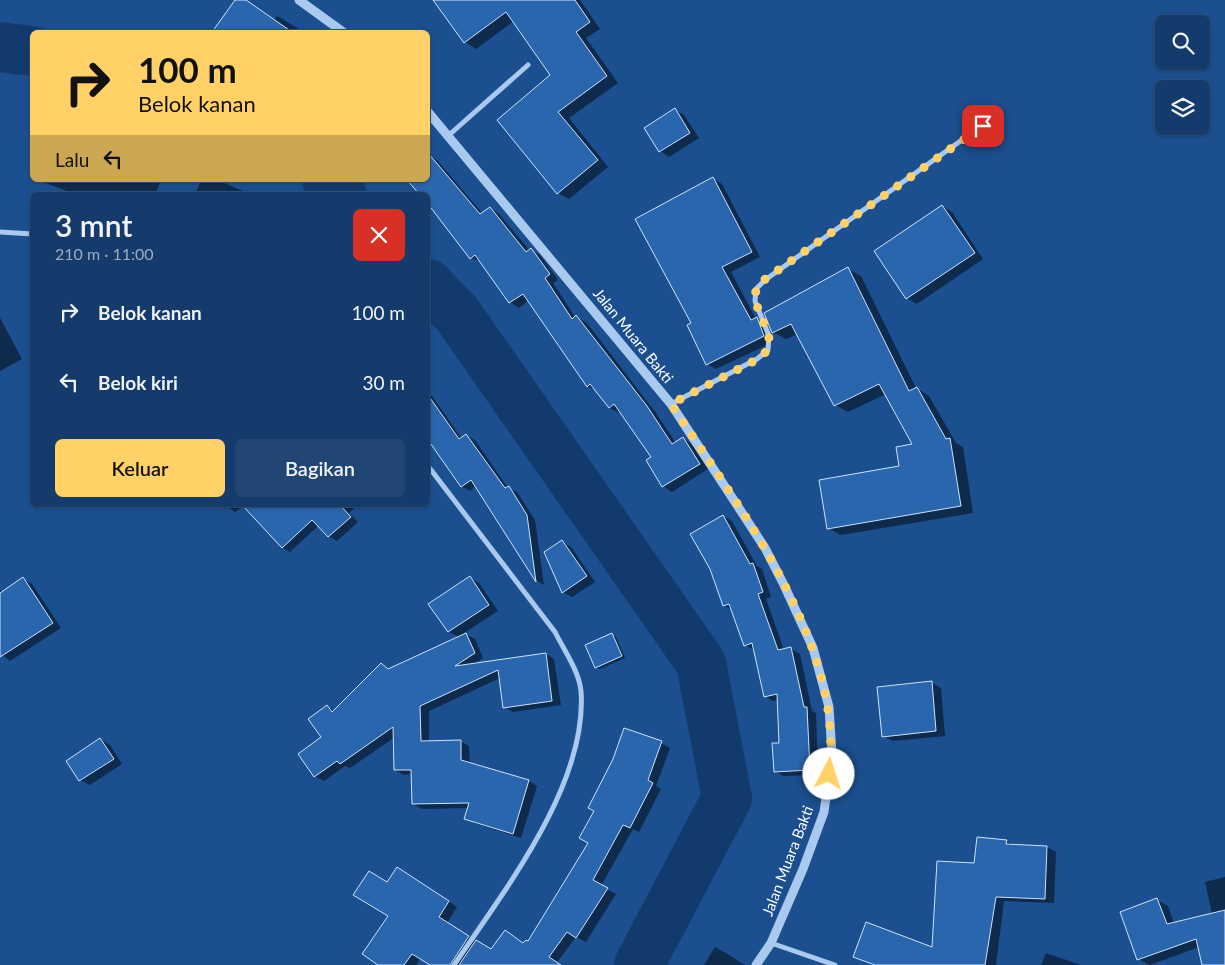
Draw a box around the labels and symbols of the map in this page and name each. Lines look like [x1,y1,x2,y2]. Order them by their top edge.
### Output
pin [962,105,1004,147]
street label: Jalan Muara Bakti [590,284,678,386]
position arrow [802,747,854,799]
street label: Jalan Muara Bakti [758,803,816,918]

